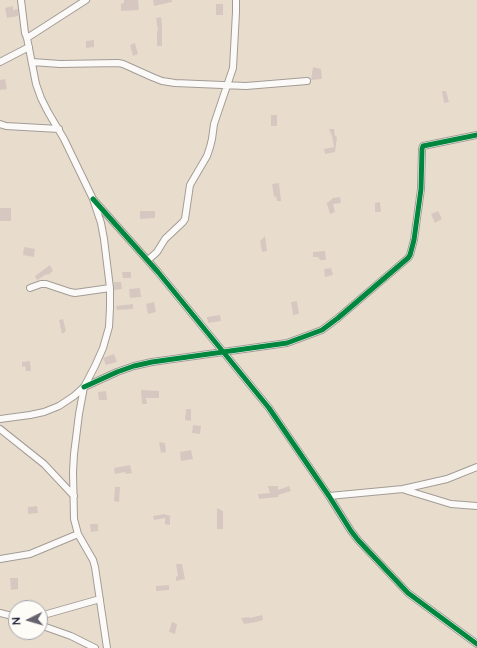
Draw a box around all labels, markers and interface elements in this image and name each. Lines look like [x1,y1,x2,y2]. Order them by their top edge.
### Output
north arrow [8,600,48,640]
text: N [9,617,24,625]

